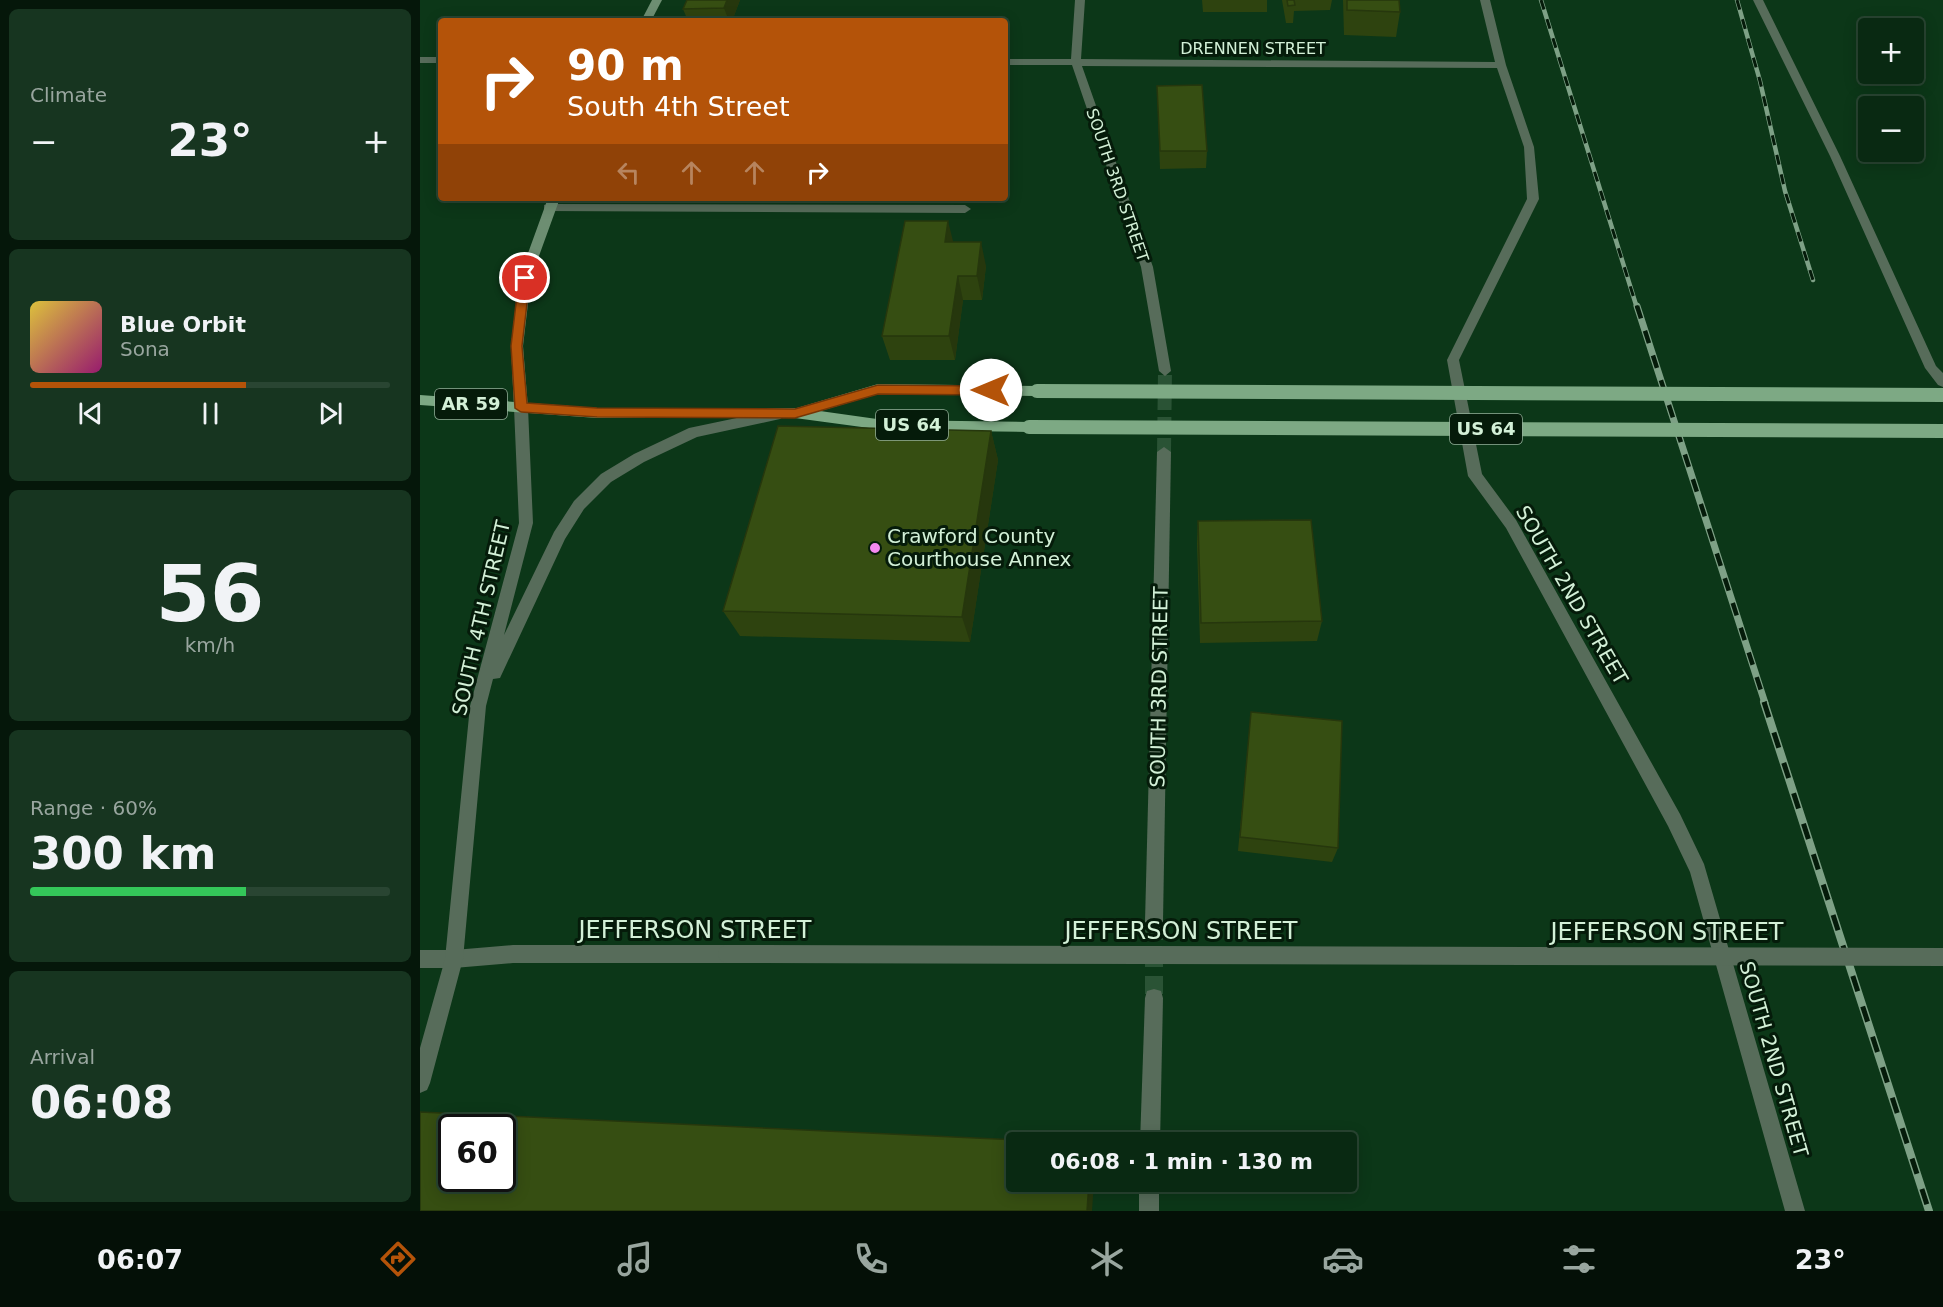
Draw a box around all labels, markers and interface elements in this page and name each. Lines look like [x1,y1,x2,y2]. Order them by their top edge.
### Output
map controls [1858,18,1924,162]
button: + [1858,18,1924,84]
street label: DRENNEN STREET [1180,39,1326,58]
text: 90 m [567,41,684,90]
icon: right [468,42,546,120]
text: Climate [30,83,107,107]
text: South 4th Street [567,91,790,122]
button: − [1858,96,1924,162]
street label: SOUTH 3RD STREET [1082,106,1153,265]
text: 23° [167,114,253,167]
text: − [30,122,58,161]
text: + [362,122,390,161]
icon: left [612,156,645,189]
icon: ahead [675,156,708,189]
icon: ahead [738,156,771,189]
icon: right [801,156,834,189]
pin [499,252,550,303]
icon: arrive [508,261,541,294]
text: Blue Orbit [120,312,246,337]
text: Sona [120,337,170,361]
position arrow [959,358,1023,422]
road number: AR 59 [435,389,507,419]
icon: previous [74,397,107,430]
icon: pause [194,397,227,430]
icon: next [314,397,347,430]
road number: US 64 [876,410,948,440]
road number: US 64 [1450,414,1522,444]
street label: SOUTH 2ND STREET [1511,501,1633,689]
street label: SOUTH 4TH STREET [447,517,515,718]
place label: Crawford County Courthouse Annex [887,524,1072,571]
marker: Crawford County Courthouse Annex [868,541,882,555]
text: 56 [156,549,264,639]
street label: SOUTH 3RD STREET [1145,585,1173,788]
text: km/h [185,633,235,657]
text: Range · 60% [30,796,157,820]
text: 300 km [30,827,216,880]
street label: JEFFERSON STREET [577,916,812,944]
street label: JEFFERSON STREET [1063,917,1298,945]
street label: JEFFERSON STREET [1549,918,1784,946]
street label: SOUTH 2ND STREET [1735,958,1814,1160]
text: Arrival [30,1045,95,1069]
text: 06:08 [30,1076,173,1129]
speed limit sign: 60 [438,1114,516,1192]
text: 06:08 · 1 min · 130 m [1050,1149,1313,1174]
icon: directions [377,1238,419,1280]
icon: music [614,1238,656,1280]
icon: phone [850,1238,892,1280]
icon: climate [1086,1238,1128,1280]
icon: car [1322,1238,1364,1280]
icon: filters [1558,1238,1600,1280]
text: 06:07 [97,1244,183,1275]
text: 23° [1795,1244,1846,1275]

